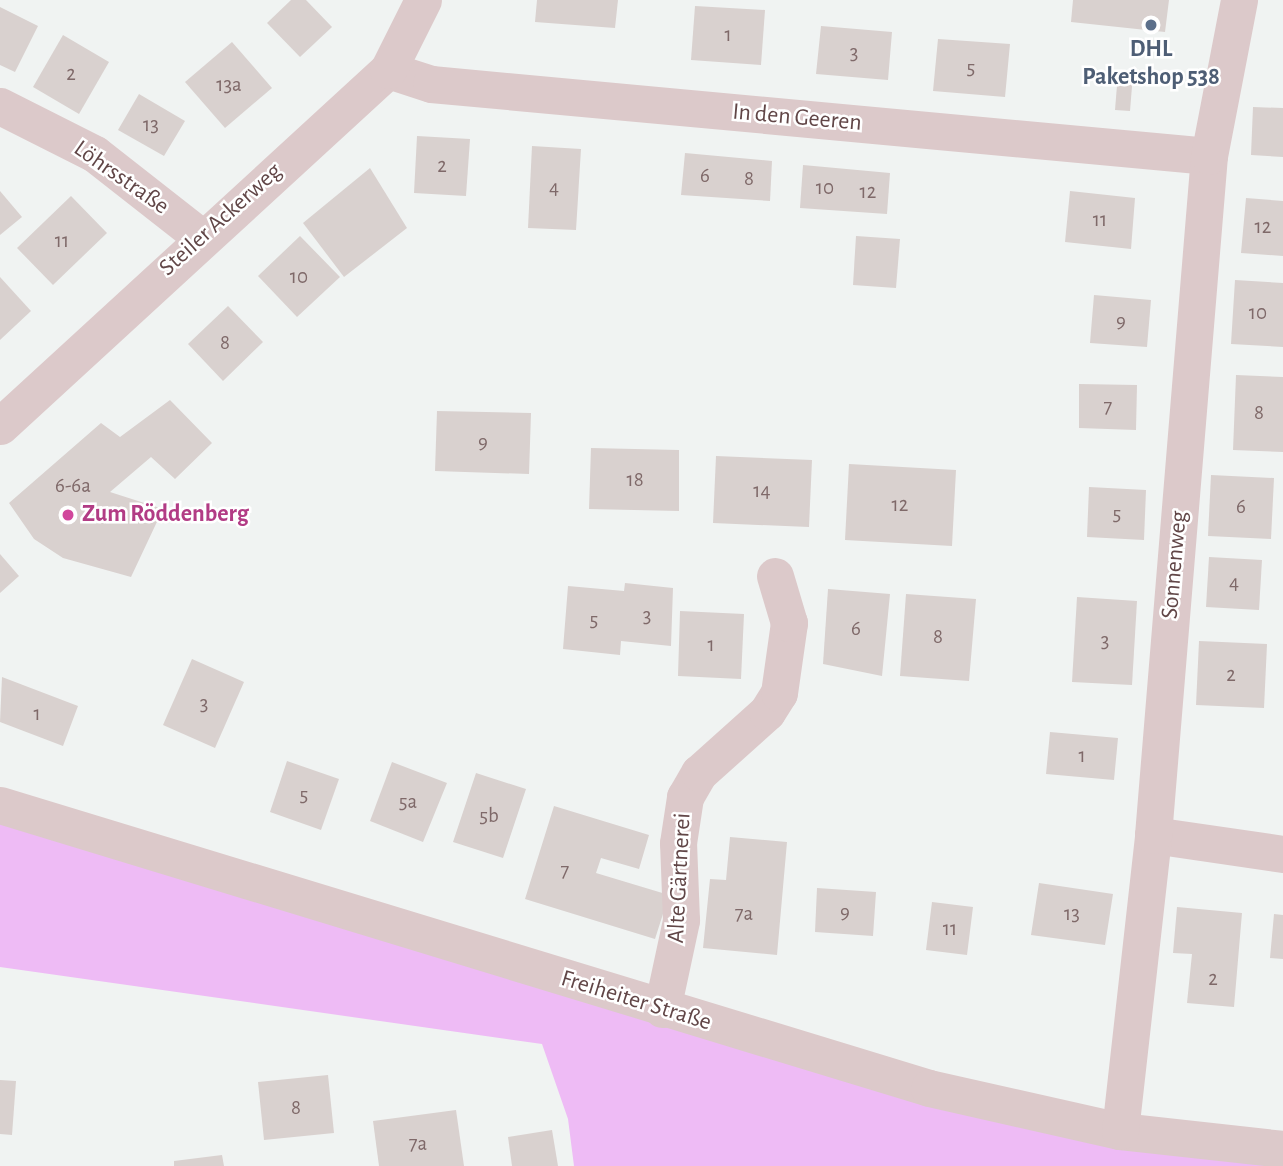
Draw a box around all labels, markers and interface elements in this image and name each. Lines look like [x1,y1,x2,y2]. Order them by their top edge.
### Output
marker: DHL Paketshop 538 [1143,17,1159,33]
house number: 1 [724,22,732,48]
place label: DHL Paketshop 538 [1082,36,1220,92]
house number: 3 [850,40,858,66]
house number: 5 [967,55,975,81]
house number: 2 [66,61,76,87]
house number: 13a [216,72,242,98]
street label: In den Geeren [731,98,863,138]
house number: 13 [143,112,159,138]
street label: Löhrsstraße [68,135,174,221]
house number: 2 [437,153,447,179]
street label: Steiler Ackerweg [154,157,288,283]
house number: 6 [700,163,710,189]
house number: 8 [744,166,754,192]
house number: 4 [549,175,559,201]
house number: 10 [816,175,834,201]
house number: 12 [860,179,876,205]
house number: 11 [1093,207,1107,233]
house number: 12 [1255,214,1271,240]
house number: 11 [55,228,69,254]
house number: 10 [290,264,308,290]
house number: 10 [1249,300,1267,326]
house number: 9 [1116,308,1126,334]
house number: 8 [220,330,230,356]
house number: 7 [1104,394,1112,420]
house number: 8 [1254,400,1264,426]
house number: 9 [478,429,488,455]
house number: 18 [626,467,644,493]
house number: 6-6a [55,473,91,499]
house number: 14 [753,478,771,504]
house number: 12 [892,492,908,518]
house number: 6 [1236,494,1246,520]
place label: Zum Röddenberg [82,501,249,529]
house number: 5 [1113,501,1121,527]
marker: Zum Röddenberg [60,507,76,523]
street label: Sonnenweg [1156,510,1194,620]
house number: 4 [1229,570,1239,596]
house number: 3 [643,603,651,629]
house number: 5 [590,607,598,633]
house number: 6 [851,616,861,642]
house number: 8 [933,624,943,650]
house number: 3 [1101,628,1109,654]
house number: 1 [707,632,715,658]
house number: 2 [1226,662,1236,688]
house number: 3 [200,691,208,717]
house number: 1 [33,701,41,727]
house number: 1 [1078,743,1086,769]
house number: 5 [300,782,308,808]
house number: 5a [399,789,417,815]
house number: 5b [479,803,499,829]
street label: Alte Gärtnerei [662,812,698,944]
house number: 7 [561,858,569,884]
house number: 9 [840,899,850,925]
house number: 7a [735,901,753,927]
house number: 13 [1064,901,1080,927]
house number: 11 [943,916,957,942]
street label: Freiheiter Straße [557,964,715,1038]
house number: 2 [1208,966,1218,992]
house number: 8 [291,1095,301,1121]
house number: 7a [409,1131,427,1157]

